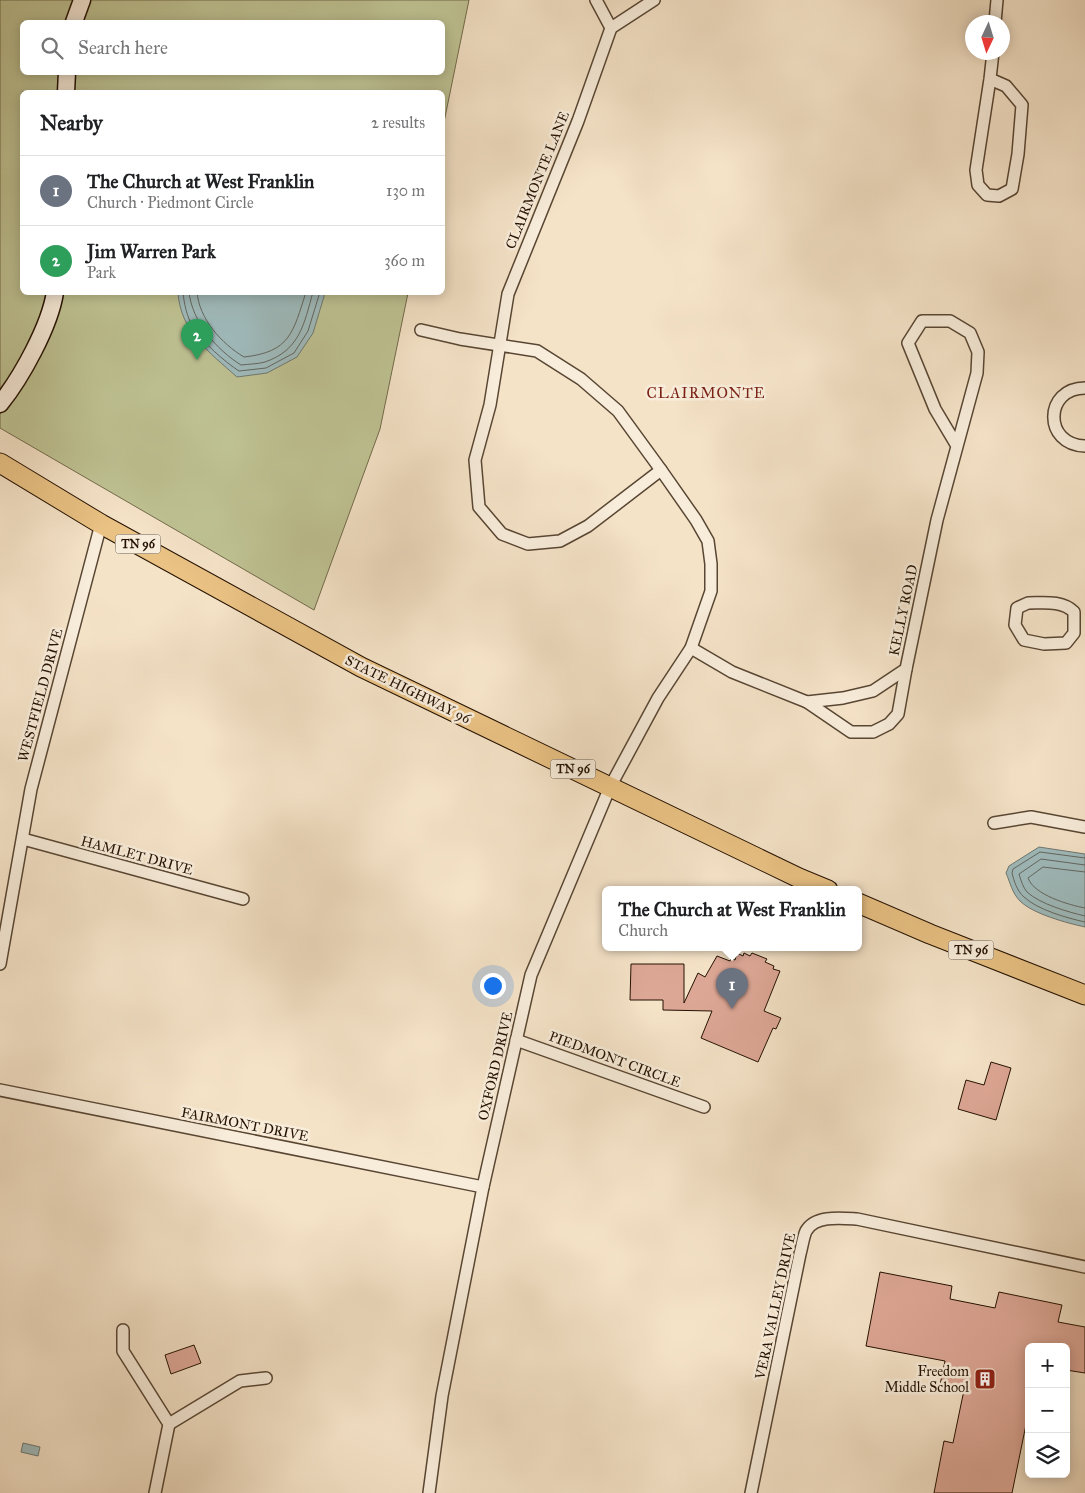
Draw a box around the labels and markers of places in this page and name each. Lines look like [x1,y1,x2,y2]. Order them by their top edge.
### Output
pin: 2 [181,319,213,360]
pin: 1 [716,968,748,1009]
place label: Freedom Middle School [884,1363,969,1396]
building icon: Freedom Middle School [973,1367,997,1391]

